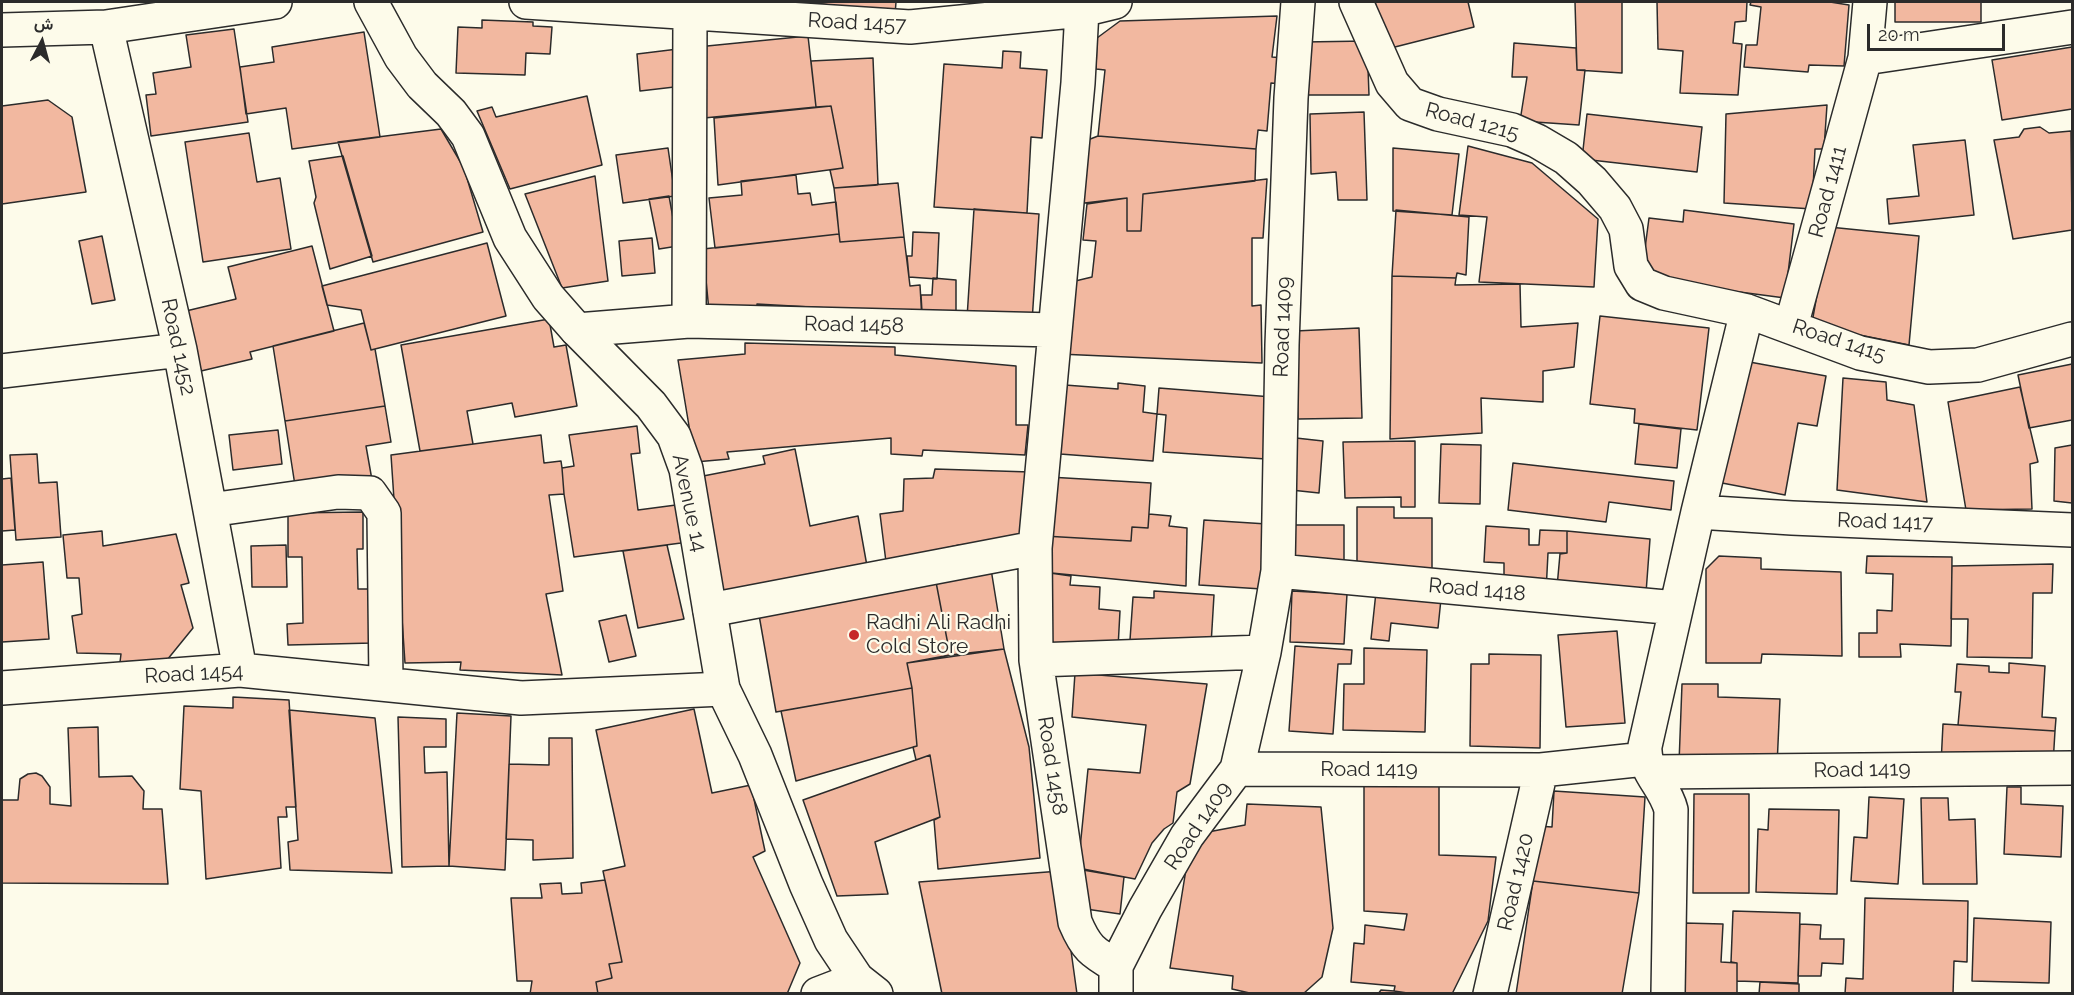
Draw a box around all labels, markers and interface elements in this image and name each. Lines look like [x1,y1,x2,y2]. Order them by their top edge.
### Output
street label: Road 1457 [807,8,907,38]
north arrow [12,12,72,72]
scale bar [1870,12,2008,50]
text: ش [33,13,54,34]
text: 20 m [1878,24,1920,45]
street label: Road 1215 [1422,97,1522,147]
street label: Road 1411 [1804,143,1852,241]
street label: Road 1409 [1269,276,1297,378]
street label: Road 1452 [155,296,201,398]
street label: Road 1458 [804,312,904,338]
street label: Road 1415 [1789,314,1889,368]
street label: Avenue 14 [666,452,712,554]
street label: Road 1417 [1836,508,1934,536]
street label: Road 1418 [1427,573,1527,607]
place label: Radhi Ali Radhi Cold Store [866,610,1011,660]
marker: Radhi Ali Radhi Cold Store [847,628,861,642]
street label: Road 1454 [144,659,244,689]
street label: Road 1458 [1032,715,1072,817]
street label: Road 1419 [1320,757,1418,783]
street label: Road 1419 [1813,757,1911,783]
street label: Road 1409 [1159,777,1237,875]
street label: Road 1420 [1492,830,1540,934]

